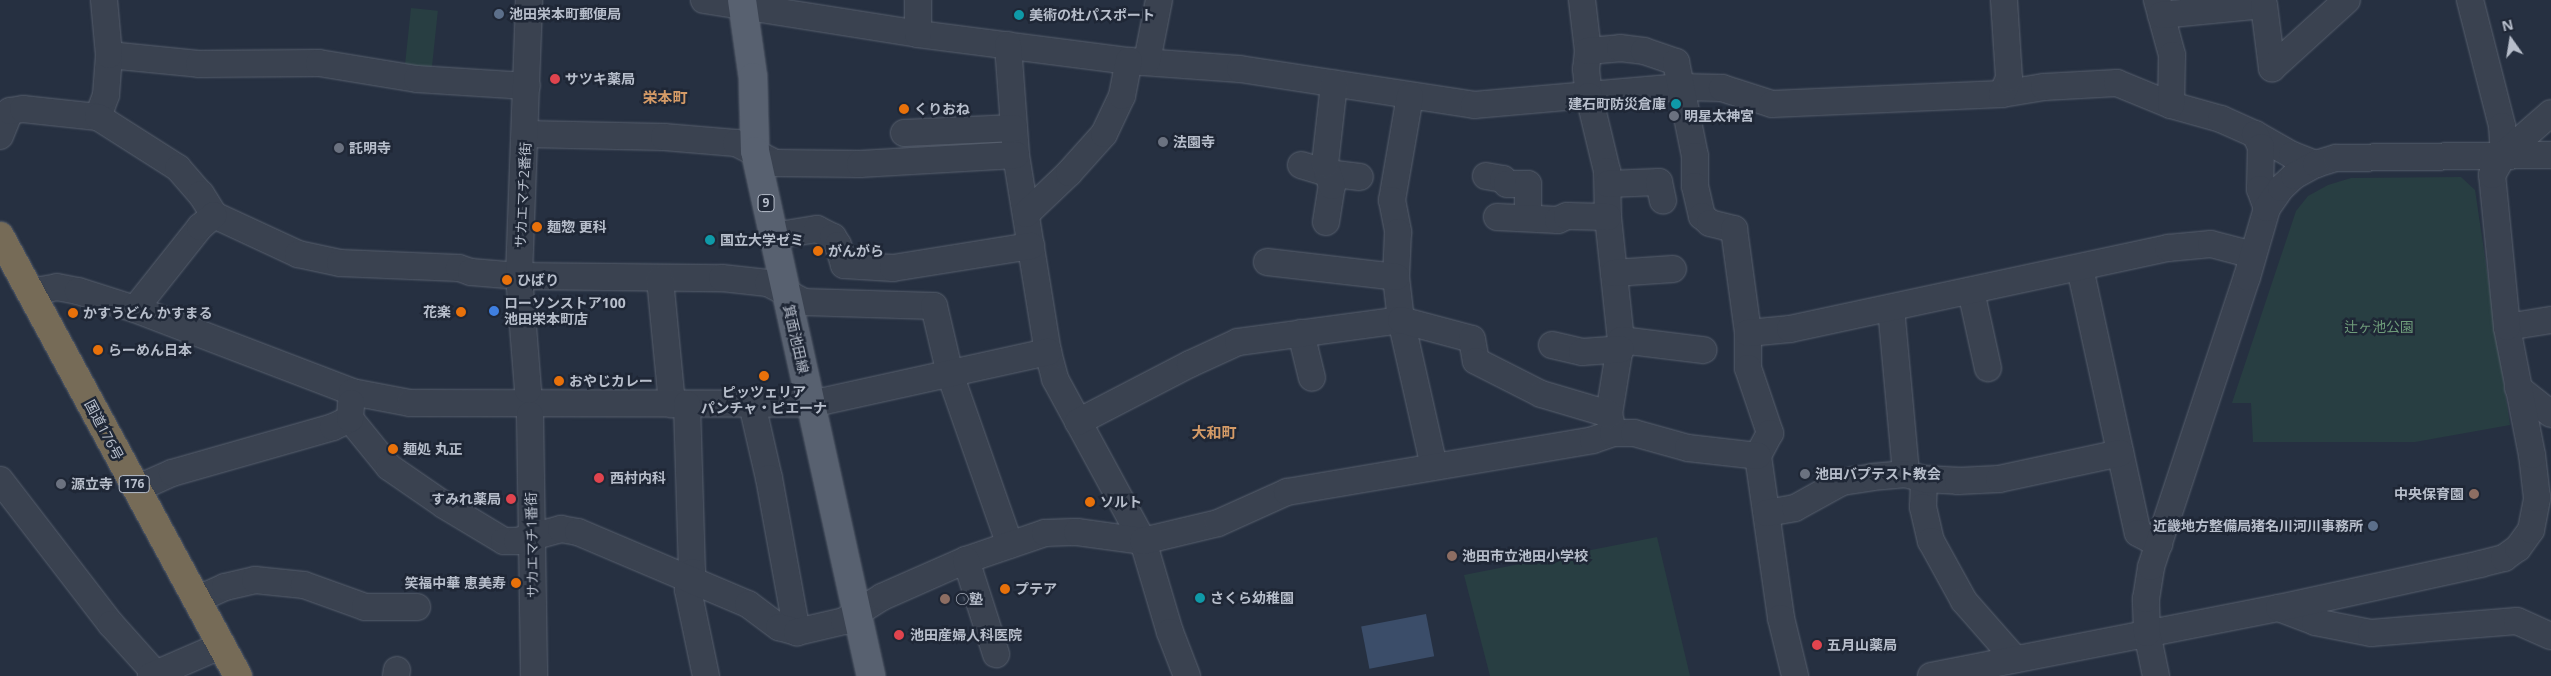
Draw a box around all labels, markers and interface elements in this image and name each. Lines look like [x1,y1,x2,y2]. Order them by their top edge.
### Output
place label: 池田栄本町郵便局 [509,6,621,22]
place label: 美術の杜パスポート [1029,7,1155,23]
marker: 池田栄本町郵便局 [493,8,505,20]
marker: 美術の杜パスポート [1013,9,1025,21]
text: N [2500,14,2515,35]
north arrow [2486,15,2536,65]
place label: サツキ薬局 [565,71,635,87]
marker: サツキ薬局 [549,73,561,85]
district label: 栄本町 [643,89,687,107]
place label: 建石町防災倉庫 [1568,96,1666,112]
marker: 建石町防災倉庫 [1670,98,1682,110]
place label: くりおね [914,101,970,117]
marker: くりおね [898,103,910,115]
place label: 明星太神宮 [1684,108,1754,124]
marker: 明星太神宮 [1668,110,1680,122]
place label: 法園寺 [1173,134,1215,150]
marker: 法園寺 [1157,136,1169,148]
place label: 託明寺 [349,140,391,156]
marker: 託明寺 [333,142,345,154]
street label: サカエマチ2番街 [512,142,534,248]
road number: 9 [757,194,775,212]
place label: 麺惣 更科 [547,219,607,235]
marker: 麺惣 更科 [531,221,543,233]
place label: 国立大学ゼミ [720,232,804,248]
marker: 国立大学ゼミ [704,234,716,246]
place label: がんがら [828,243,884,259]
marker: がんがら [812,245,824,257]
place label: ひばり [517,272,559,288]
marker: ひばり [501,274,513,286]
place label: ローソンストア100 池田栄本町店 [504,295,626,328]
street label: 箕面池田線 [780,303,812,375]
place label: 花楽 [423,304,451,320]
place label: かすうどん かすまる [83,305,213,321]
marker: ローソンストア100 池田栄本町店 [488,305,500,317]
marker: 花楽 [455,306,467,318]
marker: かすうどん かすまる [67,307,79,319]
park label: 辻ヶ池公園 [2344,319,2414,335]
place label: らーめん日本 [108,342,192,358]
marker: らーめん日本 [92,344,104,356]
marker: ピッツェリア パンチャ・ピエーナ [758,370,770,382]
place label: おやじカレー [569,373,653,389]
marker: おやじカレー [553,375,565,387]
place label: ピッツェリア パンチャ・ピエーナ [701,384,827,417]
street label: 国道176号 [81,397,127,463]
district label: 大和町 [1192,424,1236,442]
place label: 麺処 丸正 [403,441,463,457]
marker: 麺処 丸正 [387,443,399,455]
place label: 池田バプテスト教会 [1815,466,1941,482]
marker: 池田バプテスト教会 [1799,468,1811,480]
place label: 西村内科 [610,470,666,486]
marker: 西村内科 [592,471,606,485]
road number: 176 [118,474,150,494]
place label: 源立寺 [71,476,113,492]
marker: 源立寺 [55,478,67,490]
place label: 中央保育園 [2394,486,2464,502]
marker: 中央保育園 [2468,488,2480,500]
place label: すみれ薬局 [431,491,501,507]
street label: サカエマチ1番街 [523,492,541,598]
marker: すみれ薬局 [505,493,517,505]
place label: ソルト [1100,494,1142,510]
marker: ソルト [1084,496,1096,508]
place label: 近畿地方整備局猪名川河川事務所 [2153,518,2363,534]
marker: 近畿地方整備局猪名川河川事務所 [2367,520,2379,532]
place label: 池田市立池田小学校 [1462,548,1588,564]
marker: 池田市立池田小学校 [1446,550,1458,562]
place label: 笑福中華 恵美寿 [404,575,506,591]
marker: 笑福中華 恵美寿 [510,577,522,589]
place label: プテア [1015,581,1057,597]
marker: プテア [999,583,1011,595]
place label: さくら幼稚園 [1210,590,1294,606]
place label: ○塾 [955,591,983,607]
marker: さくら幼稚園 [1194,592,1206,604]
marker: ○塾 [939,593,951,605]
place label: 池田産婦人科医院 [910,627,1022,643]
marker: 池田産婦人科医院 [892,628,906,642]
place label: 五月山薬局 [1827,637,1897,653]
marker: 五月山薬局 [1811,639,1823,651]

